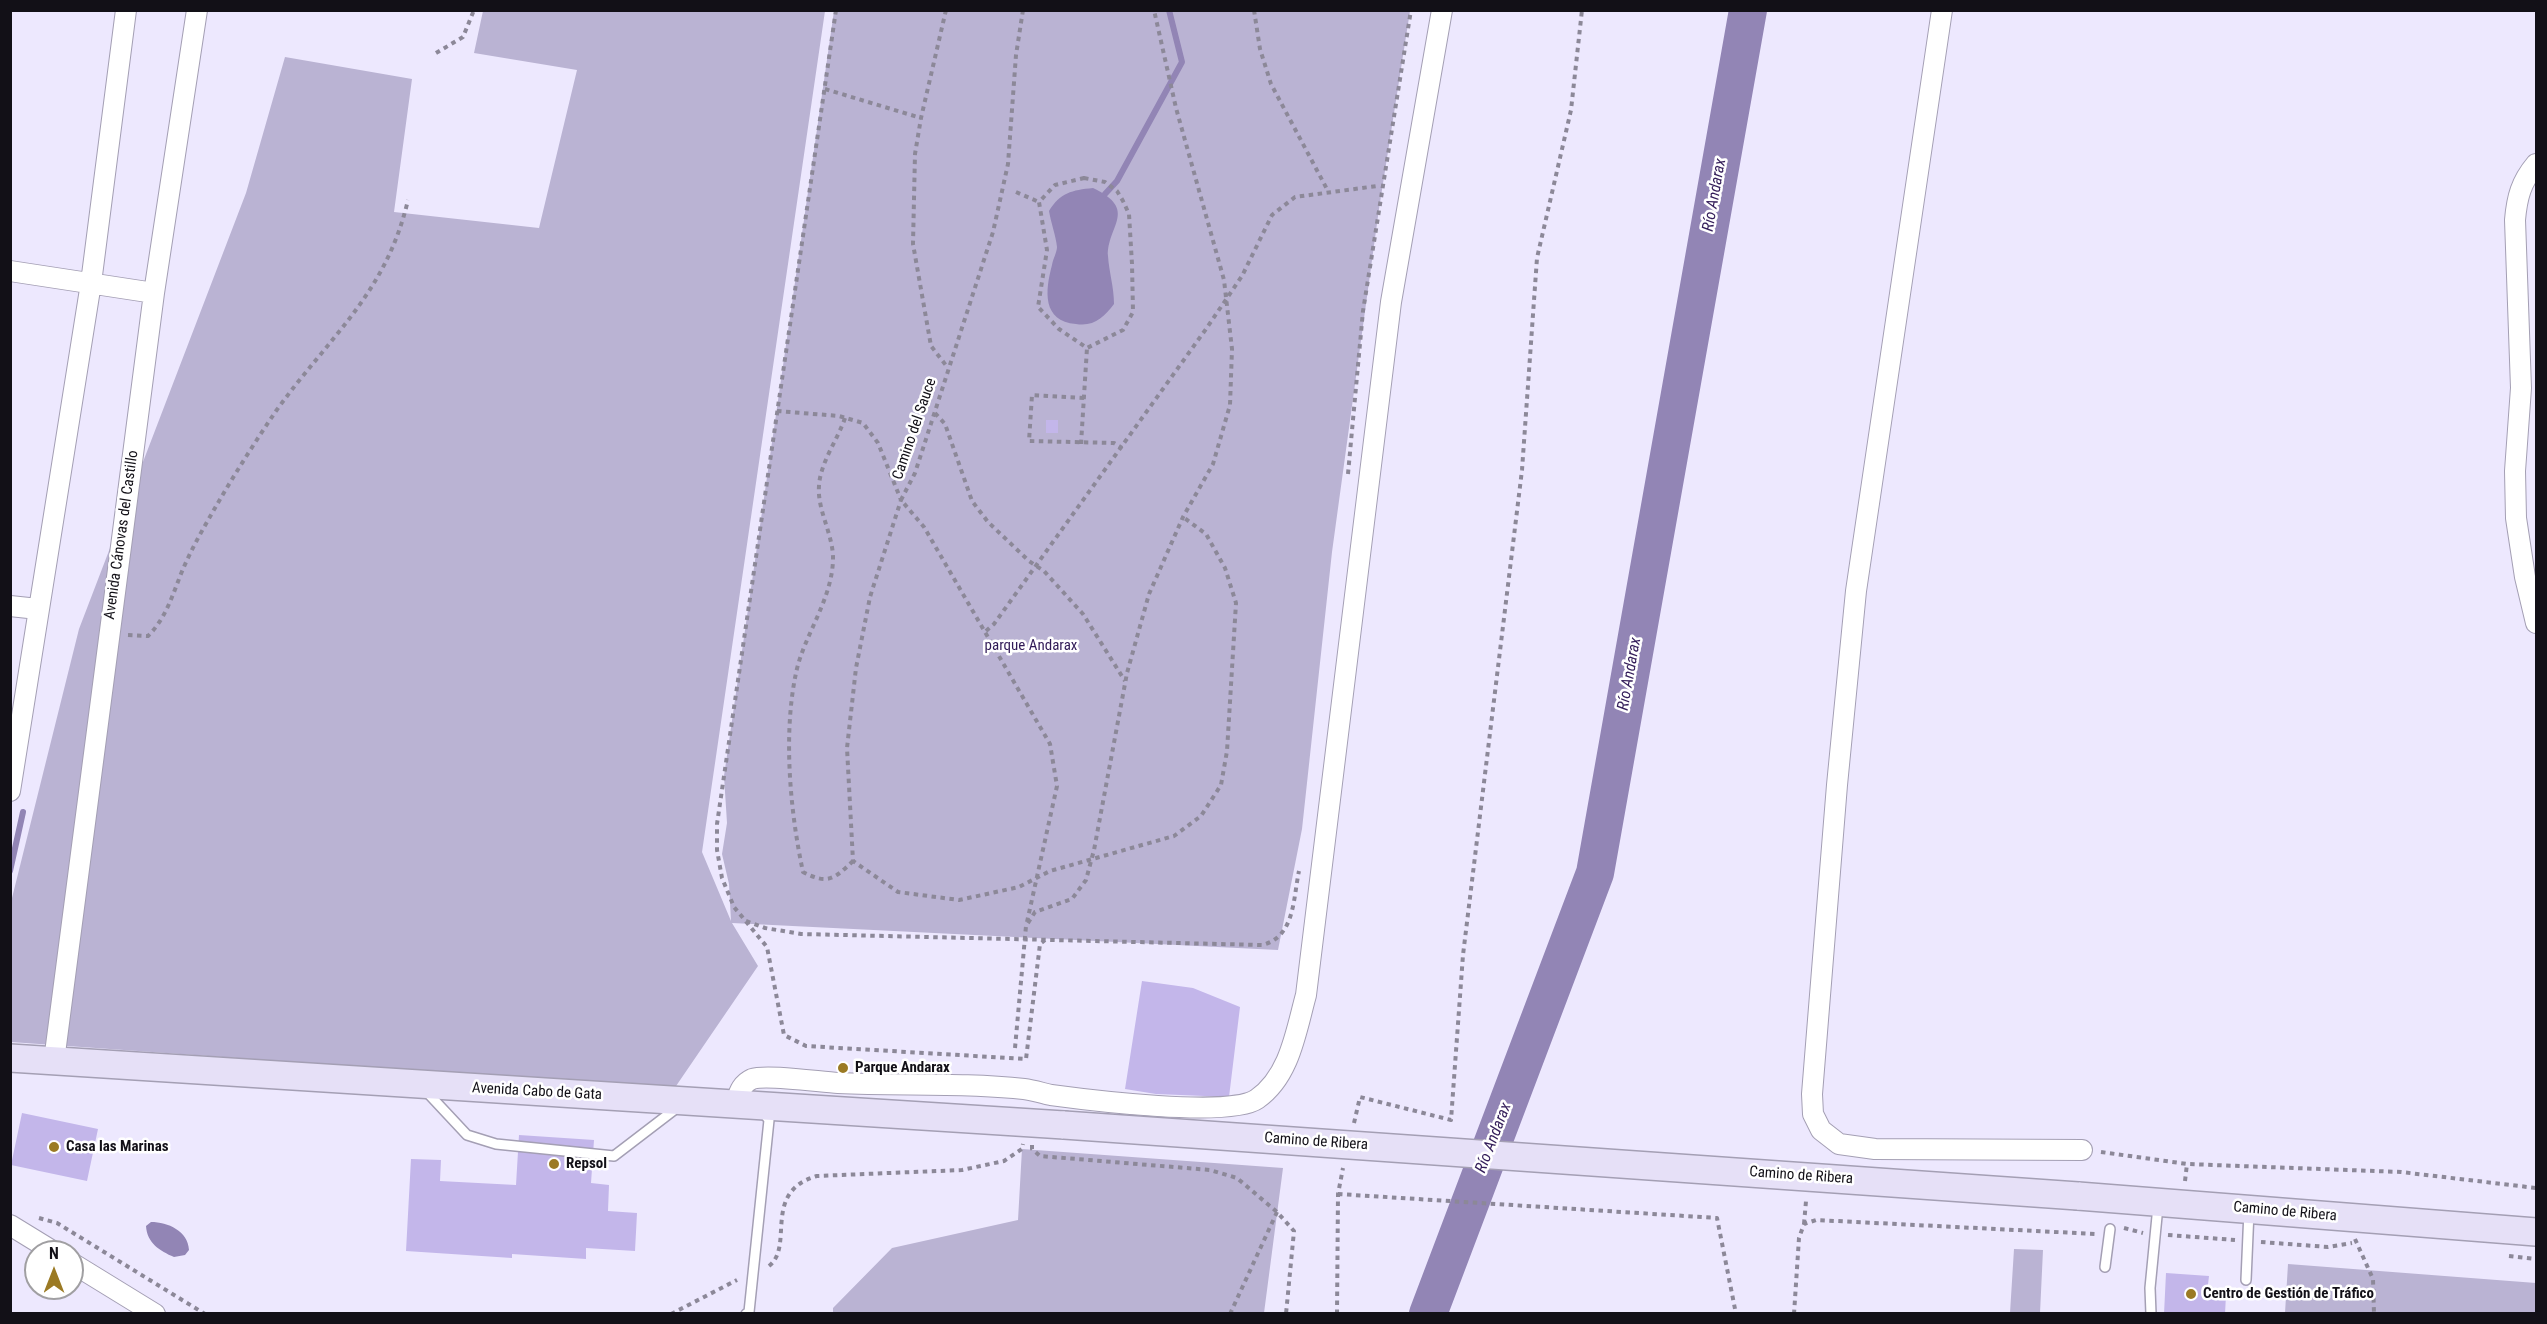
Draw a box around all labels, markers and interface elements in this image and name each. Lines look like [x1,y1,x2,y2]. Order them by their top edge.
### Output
water label: Río Andarax [1699,157,1731,233]
street label: Camino del Sauce [889,376,941,482]
street label: Avenida Cánovas del Castillo [101,449,143,621]
water label: Río Andarax [1614,636,1646,712]
park label: parque Andarax [985,637,1077,655]
place label: Parque Andarax [855,1059,950,1077]
marker: Parque Andarax [836,1061,850,1075]
street label: Avenida Cabo de Gata [472,1080,602,1104]
water label: Río Andarax [1472,1100,1516,1176]
street label: Camino de Ribera [1264,1129,1368,1155]
place label: Casa las Marinas [66,1138,169,1156]
marker: Casa las Marinas [47,1140,61,1154]
place label: Repsol [566,1155,607,1173]
marker: Repsol [547,1157,561,1171]
street label: Camino de Ribera [1749,1163,1853,1189]
street label: Camino de Ribera [2232,1199,2338,1225]
north arrow [24,1240,84,1300]
text: N [49,1244,59,1263]
place label: Centro de Gestión de Tráfico [2203,1285,2374,1303]
marker: Centro de Gestión de Tráfico [2184,1287,2198,1301]

